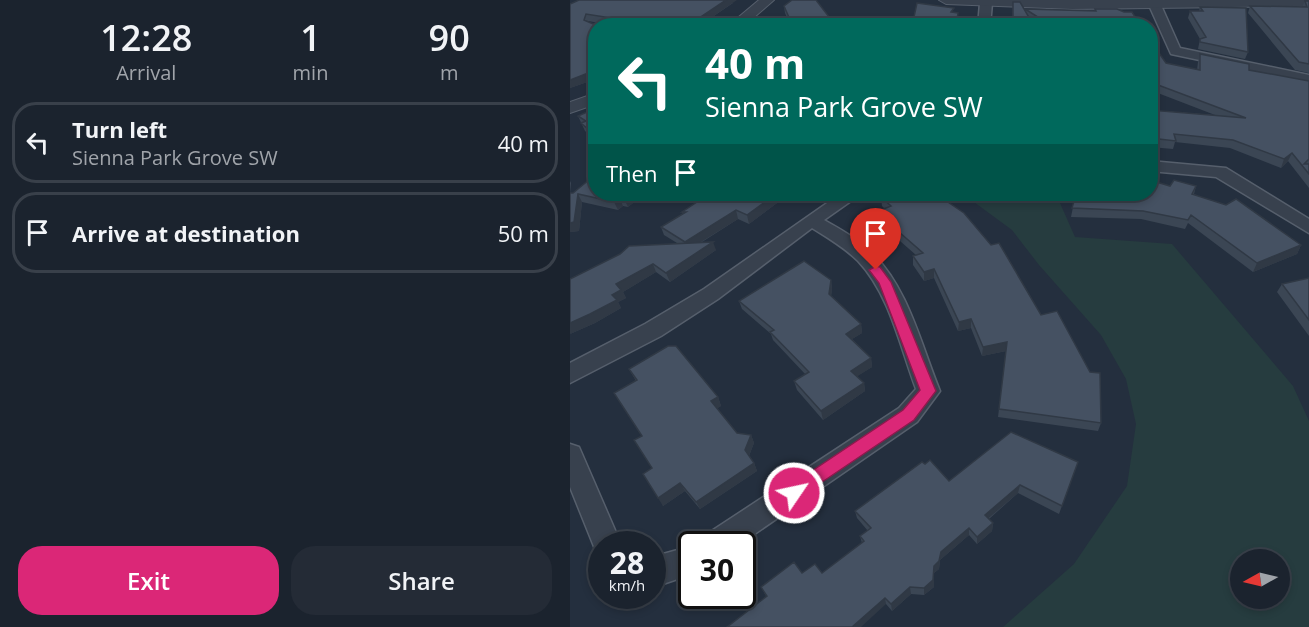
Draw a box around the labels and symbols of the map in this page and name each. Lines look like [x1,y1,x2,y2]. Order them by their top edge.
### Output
pin [850,208,901,270]
position arrow [762,461,826,525]
speed limit sign: 30 [678,531,756,609]
north arrow [1230,549,1290,609]

